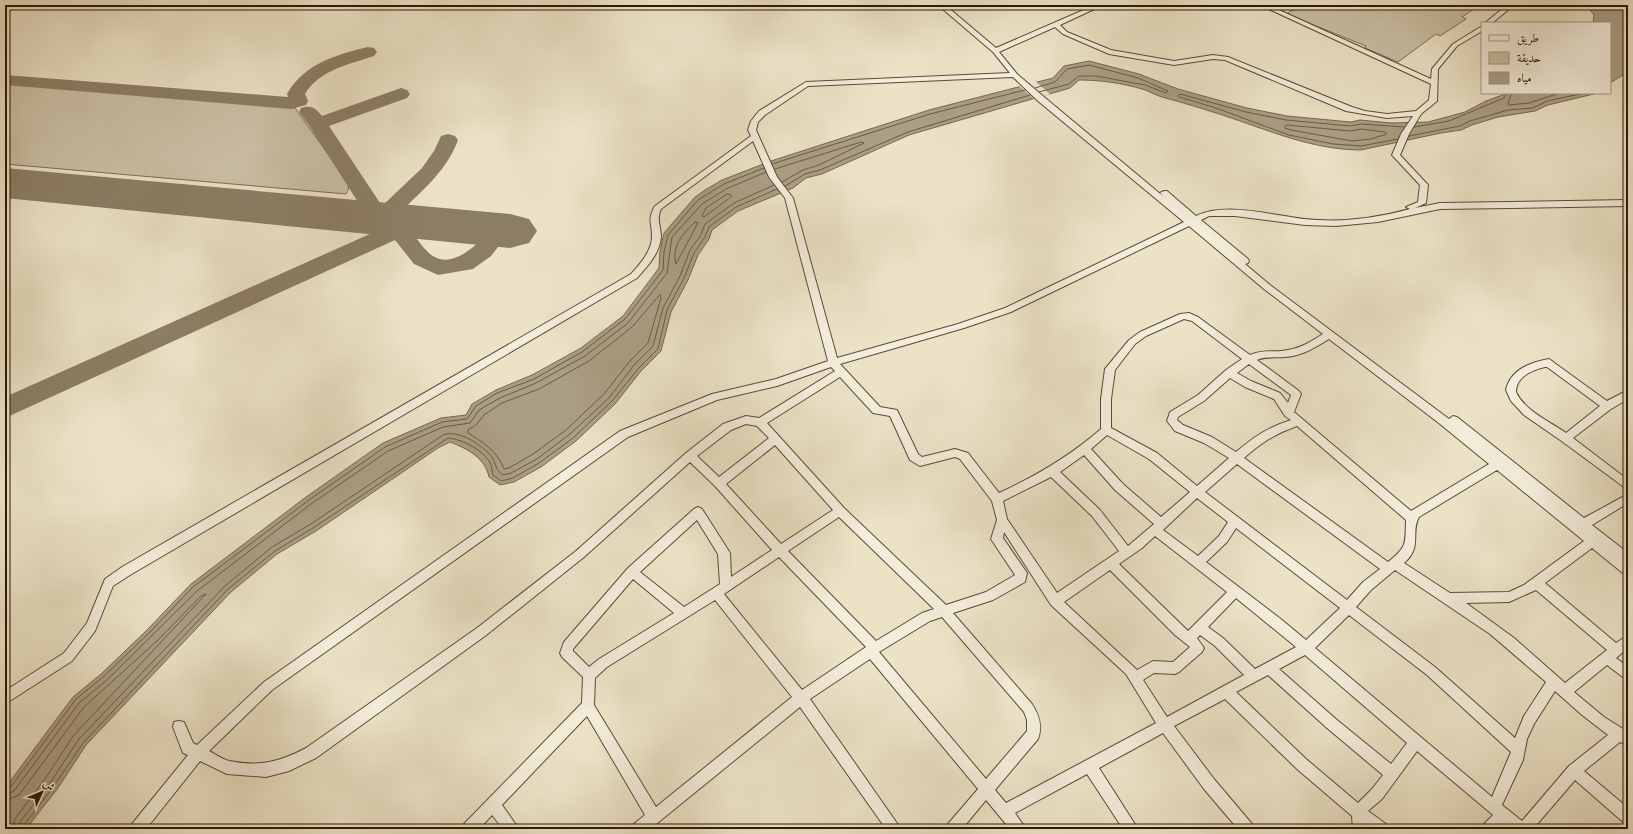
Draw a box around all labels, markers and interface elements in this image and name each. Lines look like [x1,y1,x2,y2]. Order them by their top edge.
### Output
legend [1481,22,1611,94]
text: طريق [1517,31,1539,47]
text: حديقة [1517,51,1541,67]
text: مياه [1517,71,1532,87]
north arrow [22,772,62,812]
text: ش [39,777,57,795]

